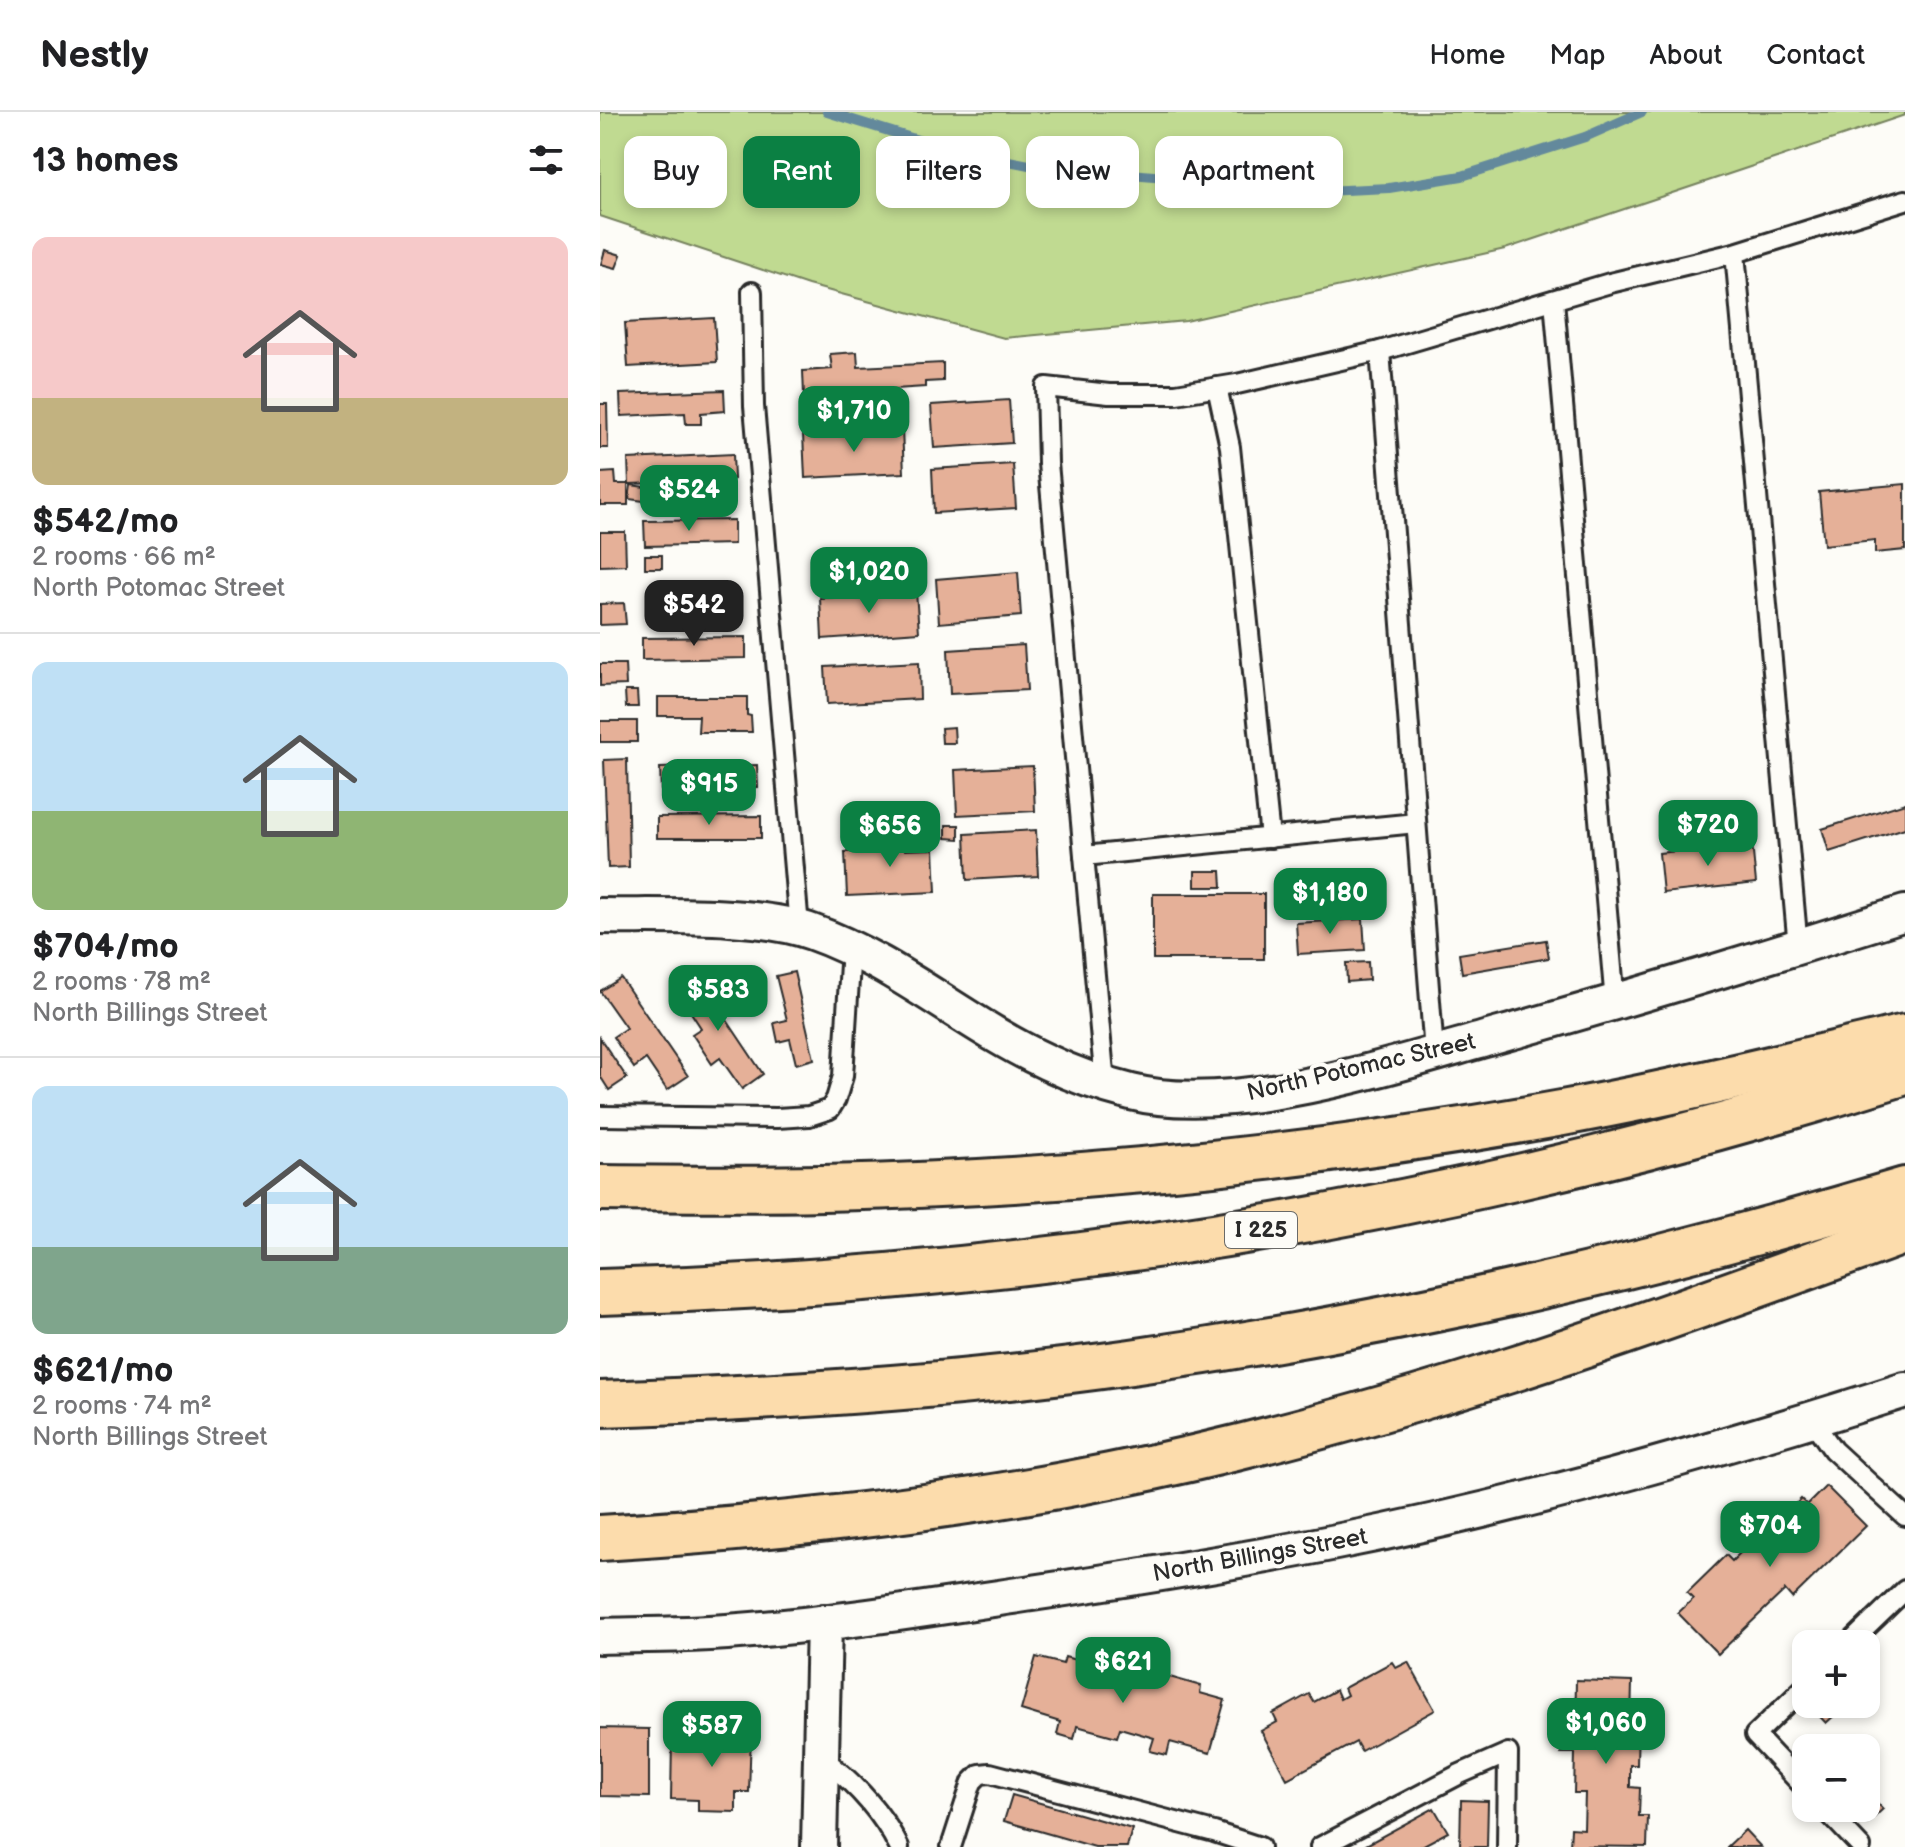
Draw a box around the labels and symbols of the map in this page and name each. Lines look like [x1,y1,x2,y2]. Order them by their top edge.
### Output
pin: $1,710 [789,386,919,454]
pin: $524 [642,465,736,533]
pin: $1,020 [804,547,934,615]
pin: $542 [647,580,741,648]
pin: $915 [662,759,756,827]
pin: $720 [1661,800,1755,868]
pin: $656 [843,801,937,869]
pin: $1,180 [1265,868,1395,936]
pin: $583 [671,965,765,1033]
street label: North Potomac Street [1244,1026,1479,1107]
road number: I 225 [1225,1212,1297,1248]
pin: $704 [1723,1501,1817,1569]
street label: North Billings Street [1150,1522,1370,1588]
pin: $621 [1076,1637,1170,1705]
pin: $1,060 [1541,1698,1671,1766]
pin: $587 [665,1701,759,1769]

